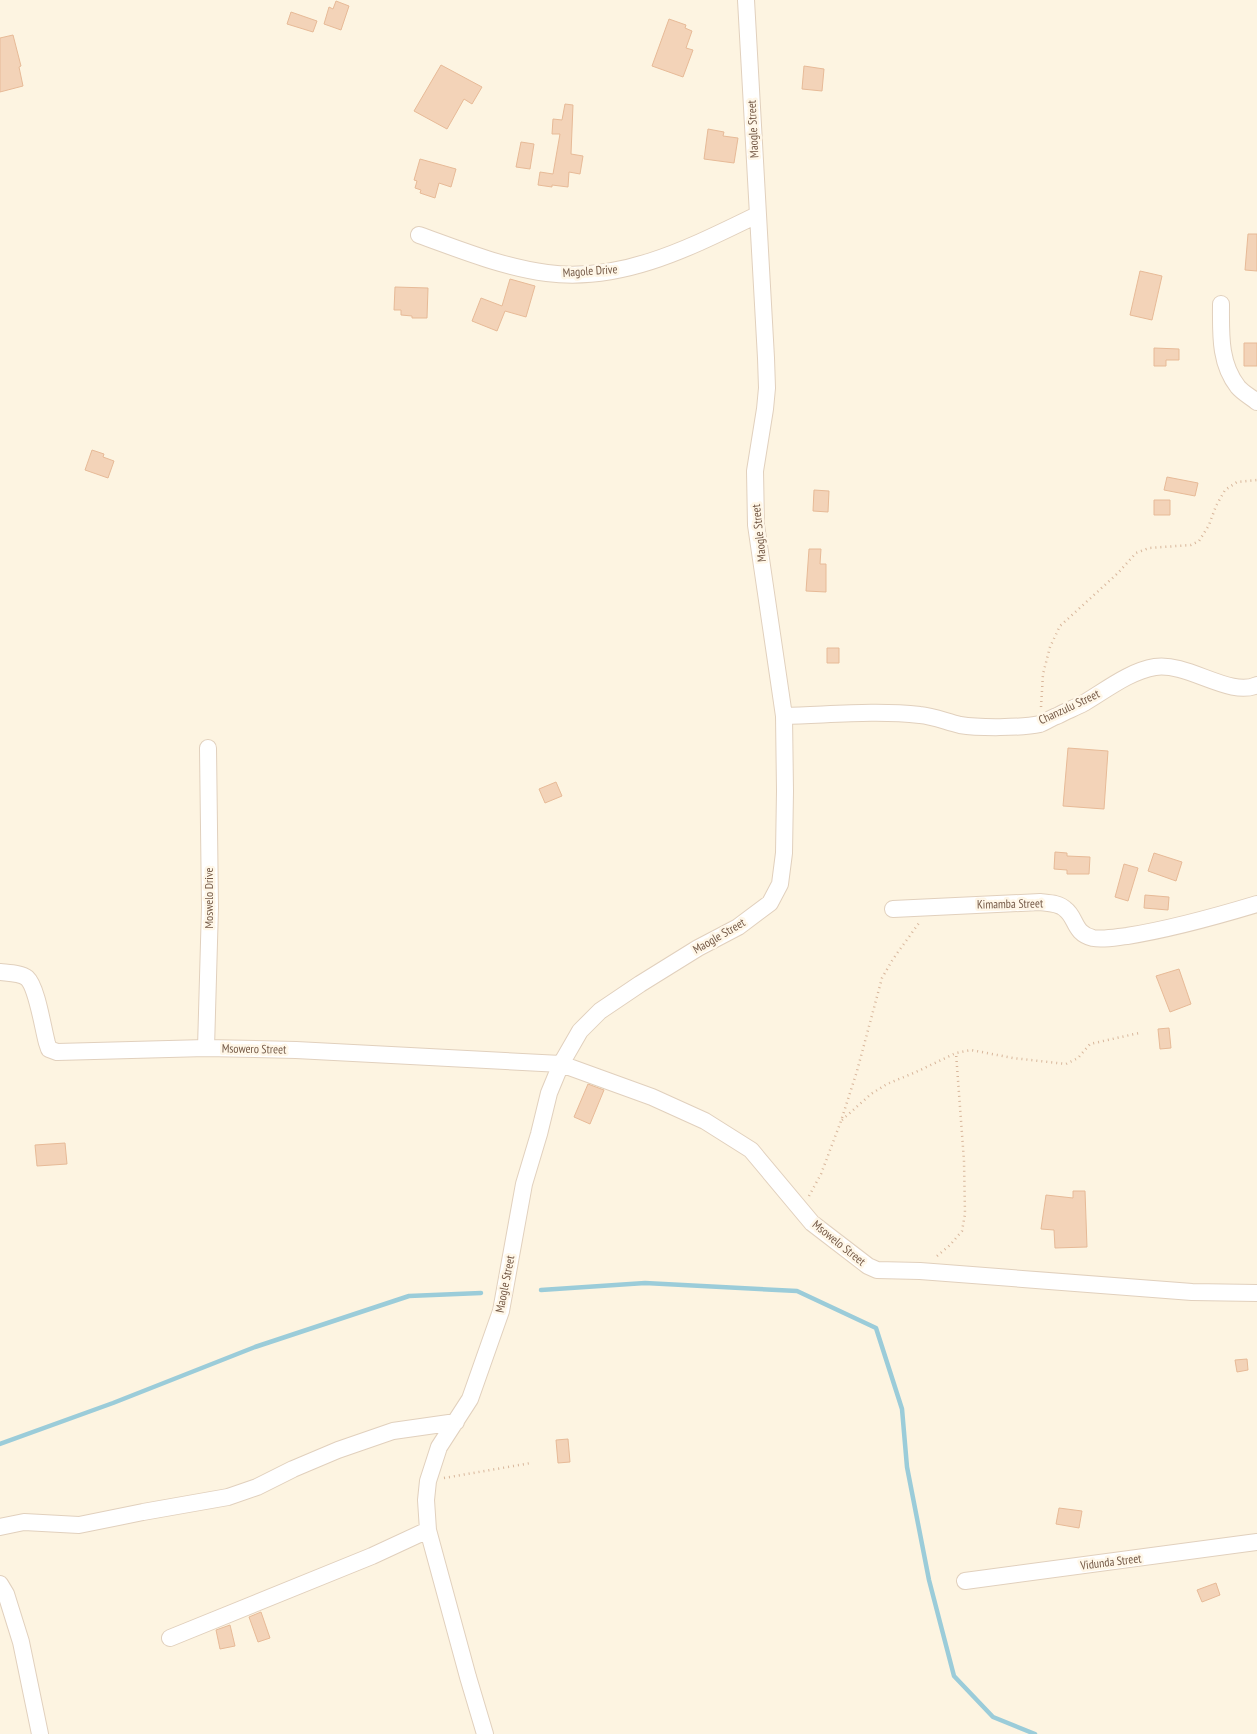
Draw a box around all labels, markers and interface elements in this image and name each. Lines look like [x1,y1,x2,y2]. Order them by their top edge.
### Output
street label: Maogle Street [743,99,762,158]
street label: Magole Drive [562,261,618,280]
street label: Maogle Street [748,503,769,563]
street label: Chanzulu Street [1036,686,1102,727]
street label: Moswelo Drive [201,867,216,929]
street label: Kimamba Street [977,895,1044,912]
street label: Maogle Street [690,914,748,957]
street label: Msowero Street [222,1040,287,1057]
street label: Msowelo Street [810,1217,869,1269]
street label: Maogle Street [492,1253,518,1314]
street label: Vidunda Street [1079,1550,1143,1573]

